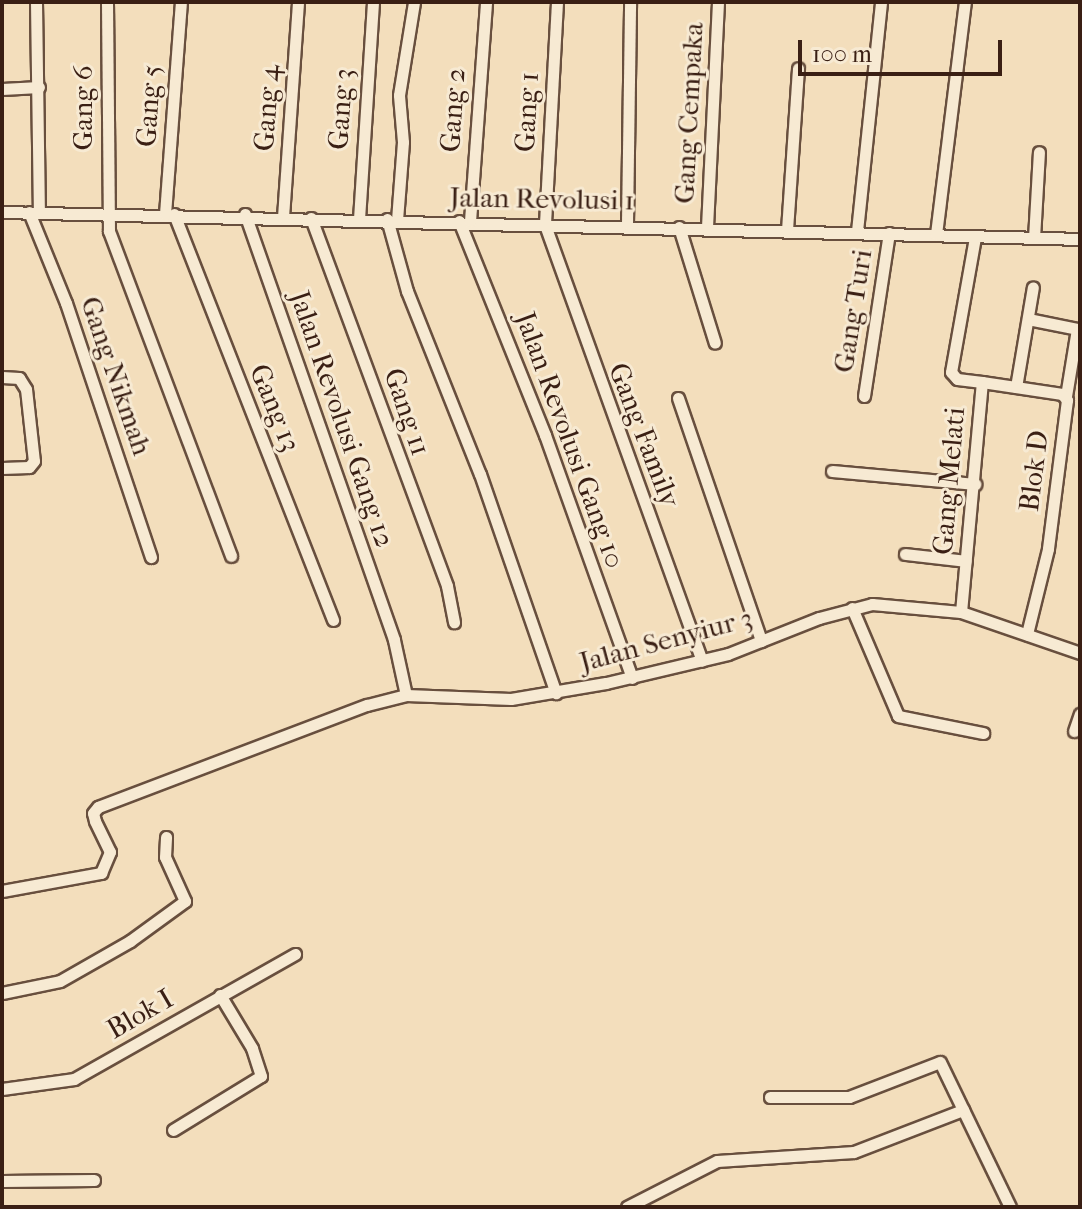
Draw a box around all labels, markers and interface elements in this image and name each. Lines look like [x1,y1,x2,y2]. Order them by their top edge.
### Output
street label: Gang Cempaka [667,22,711,204]
scale bar [802,24,1006,74]
text: 100 m [812,40,872,68]
street label: Gang 5 [129,64,169,148]
street label: Gang 4 [247,64,287,152]
street label: Gang 6 [66,65,100,151]
street label: Gang 3 [321,67,361,151]
street label: Gang 2 [433,67,473,153]
street label: Gang 1 [508,71,546,153]
street label: Jalan Revolusi 1 [449,181,635,217]
street label: Gang Turi [827,247,879,375]
street label: Jalan Revolusi Gang 12 [282,286,402,552]
street label: Gang Nikmah [73,292,159,460]
street label: Jalan Revolusi Gang 10 [508,307,632,573]
street label: Gang Family [601,358,687,512]
street label: Gang 13 [242,359,308,457]
street label: Gang 11 [376,364,438,460]
street label: Gang Melati [926,406,972,556]
street label: Blok D [1012,428,1056,514]
street label: Jalan Senyiur 3 [576,601,756,679]
street label: Blok I [101,982,179,1046]

